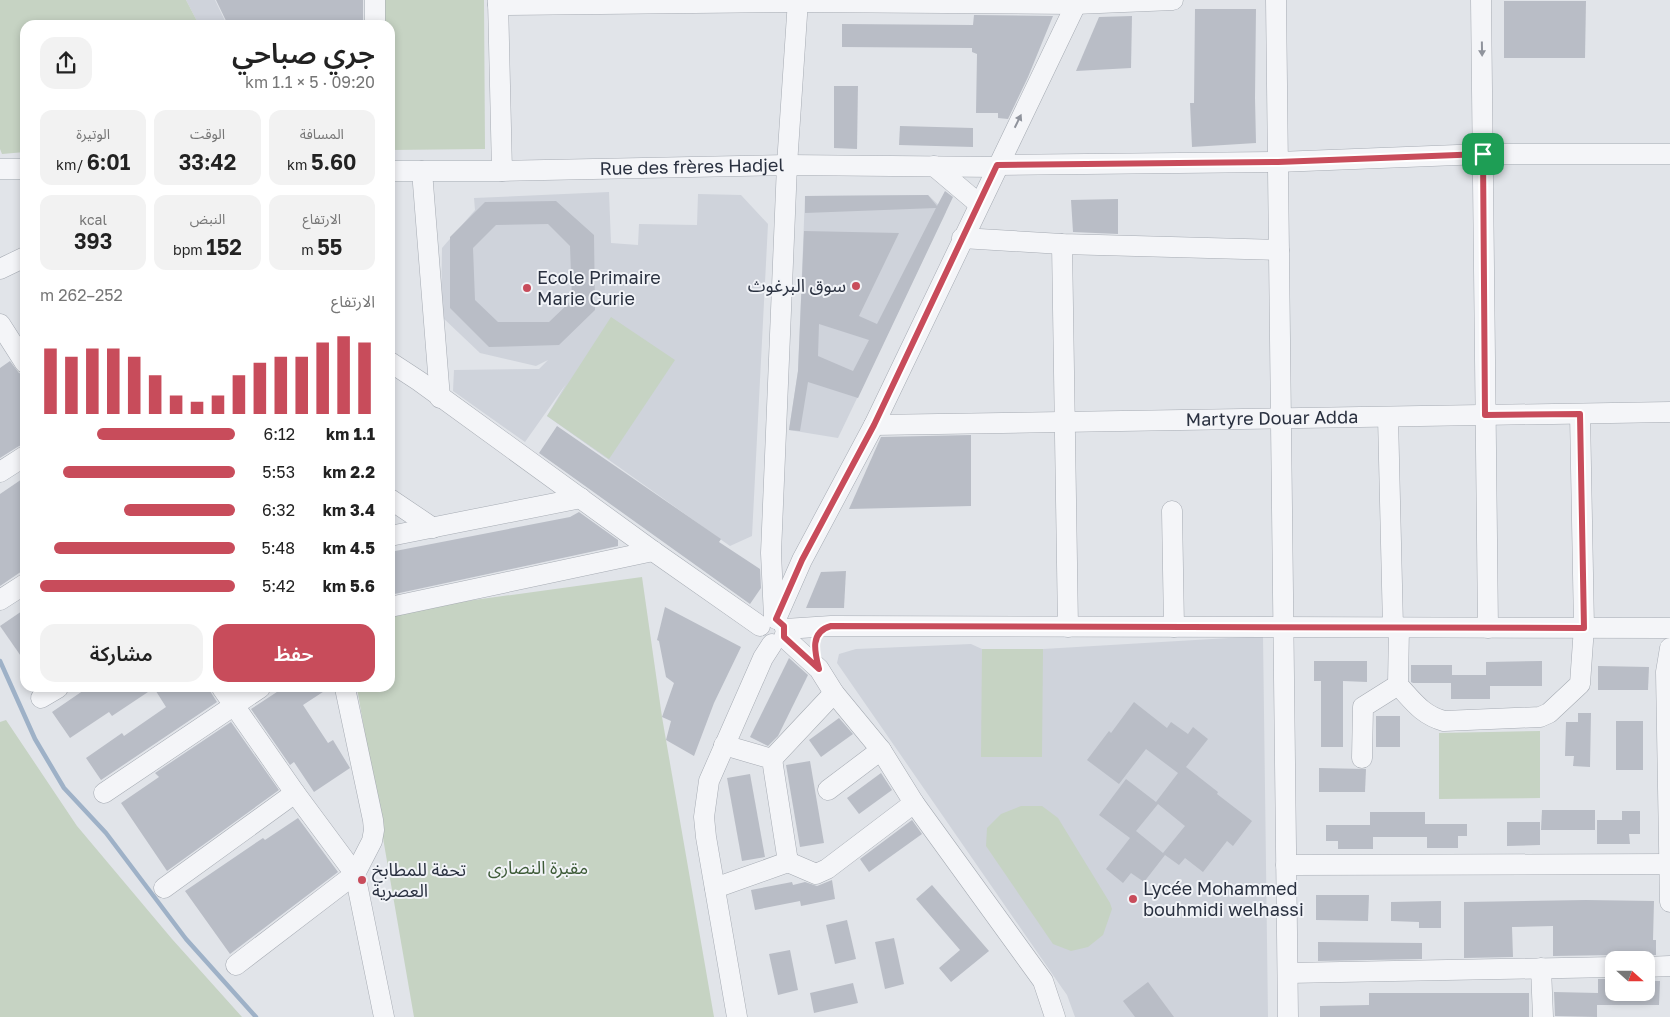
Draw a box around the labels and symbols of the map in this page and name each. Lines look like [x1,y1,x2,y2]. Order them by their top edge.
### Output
one-way arrow [1478,41,1486,57]
one-way arrow [1014,114,1022,129]
pin [1462,133,1504,175]
street label: Rue des frères Hadjel [599,153,785,179]
place label: Ecole Primaire Marie Curie [537,266,661,309]
place label: سوق البرغوث [748,274,846,297]
marker: سوق البرغوث [850,280,862,292]
marker: Ecole Primaire Marie Curie [521,282,533,294]
street label: Martyre Douar Adda [1185,405,1358,430]
park label: مقبرة النصارى [488,856,588,879]
place label: تحفة للمطابخ العصرية [372,858,466,902]
marker: تحفة للمطابخ العصرية [356,874,368,886]
place label: Lycée Mohammed bouhmidi welhassi [1143,877,1304,920]
marker: Lycée Mohammed bouhmidi welhassi [1127,893,1139,905]
north arrow [1605,951,1655,1001]

